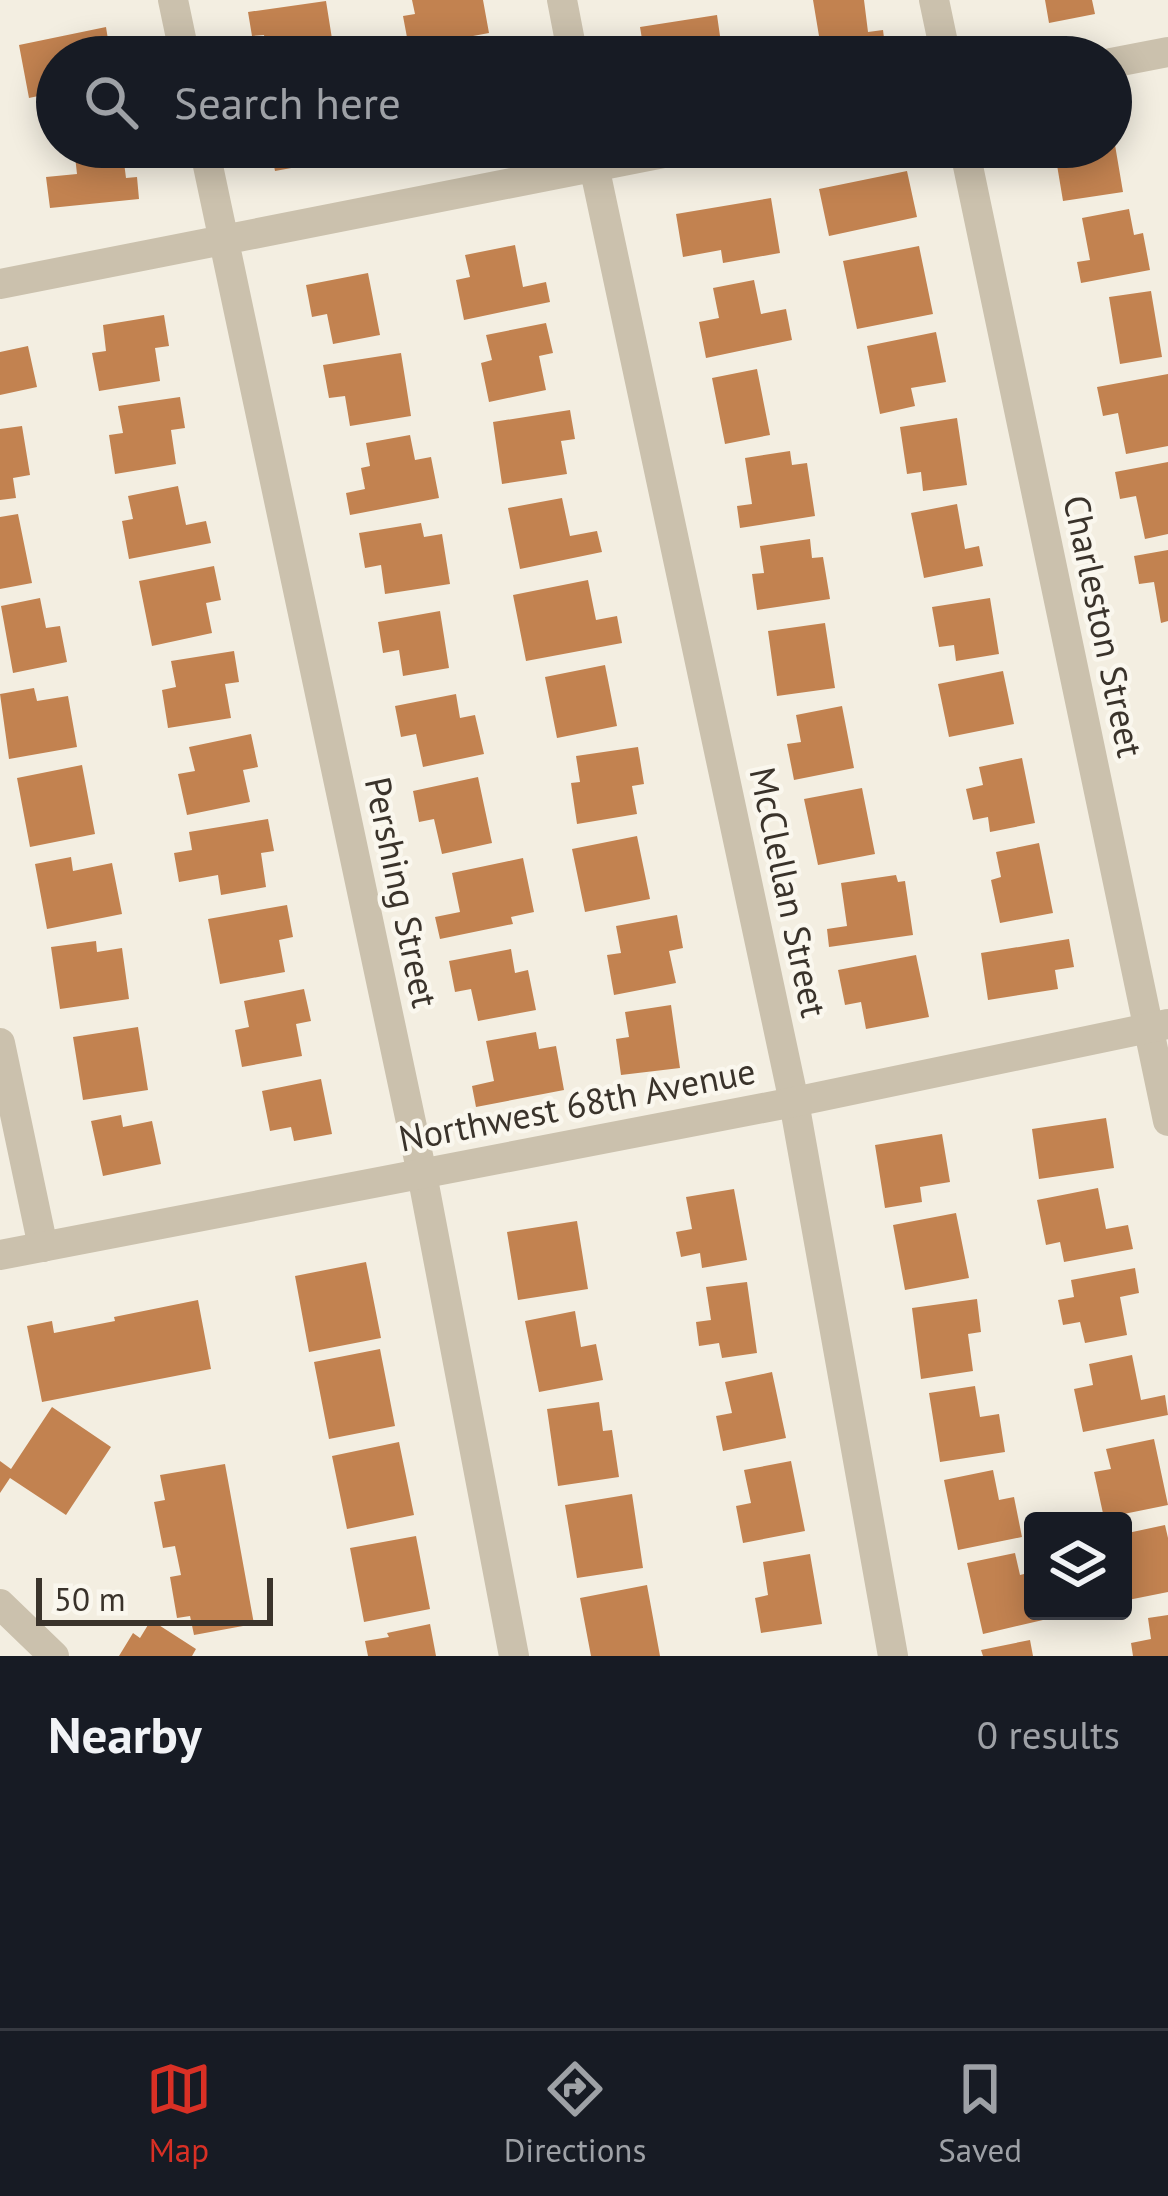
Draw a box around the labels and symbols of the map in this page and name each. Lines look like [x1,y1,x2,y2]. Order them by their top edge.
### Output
street label: Charleston Street [1053,491,1155,761]
street label: McClellan Street [740,763,838,1021]
street label: Pershing Street [355,772,449,1012]
street label: Northwest 68th Avenue [395,1046,759,1162]
scale bar [36,1572,273,1625]

